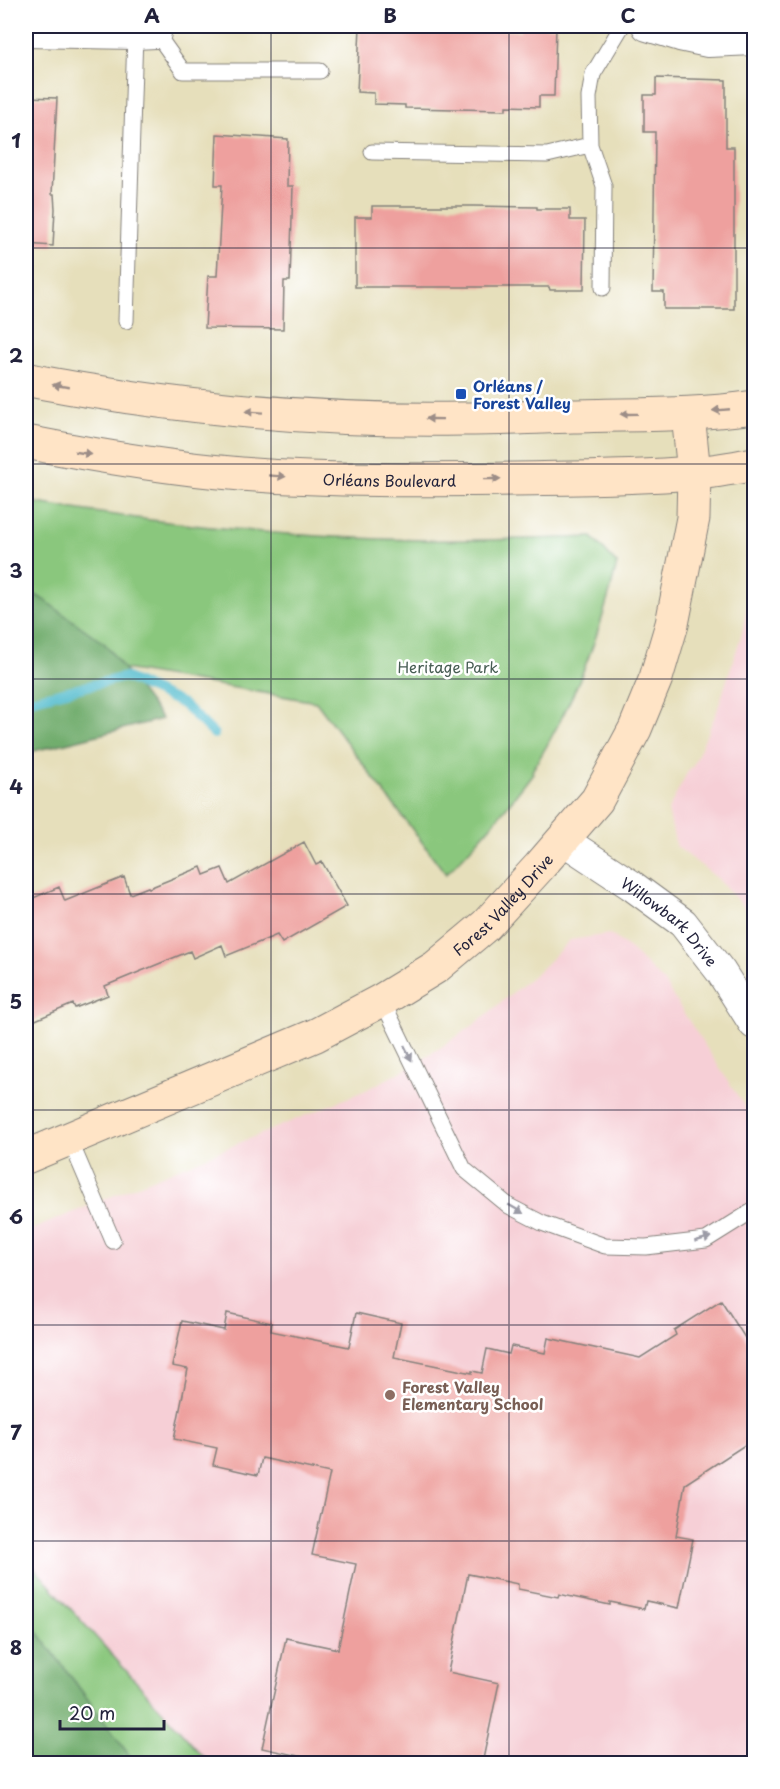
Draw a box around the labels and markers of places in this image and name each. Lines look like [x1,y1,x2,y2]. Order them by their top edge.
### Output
place label: Orléans / Forest Valley [473,374,571,414]
marker: Orléans / Forest Valley [454,387,468,401]
place label: Forest Valley Elementary School [402,1375,543,1415]
marker: Forest Valley Elementary School [383,1388,397,1402]

